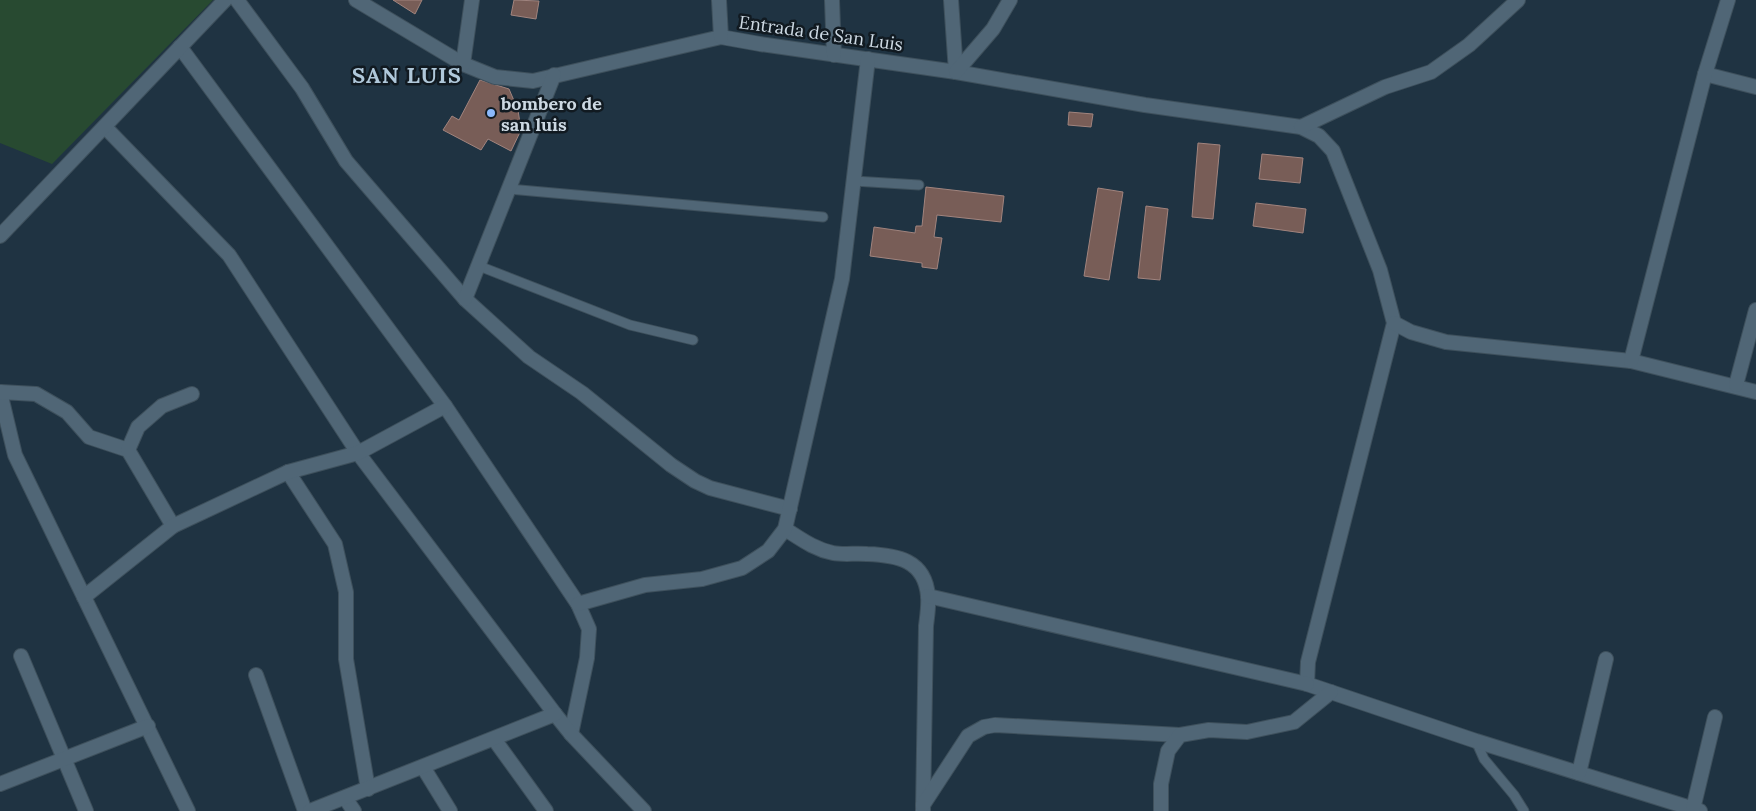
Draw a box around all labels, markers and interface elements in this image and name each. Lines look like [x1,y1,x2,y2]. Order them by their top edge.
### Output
street label: Entrada de San Luis [737,10,905,56]
district label: SAN LUIS [352,61,462,89]
place label: bombero de san luis [500,92,602,136]
marker: bombero de san luis [485,107,497,119]

